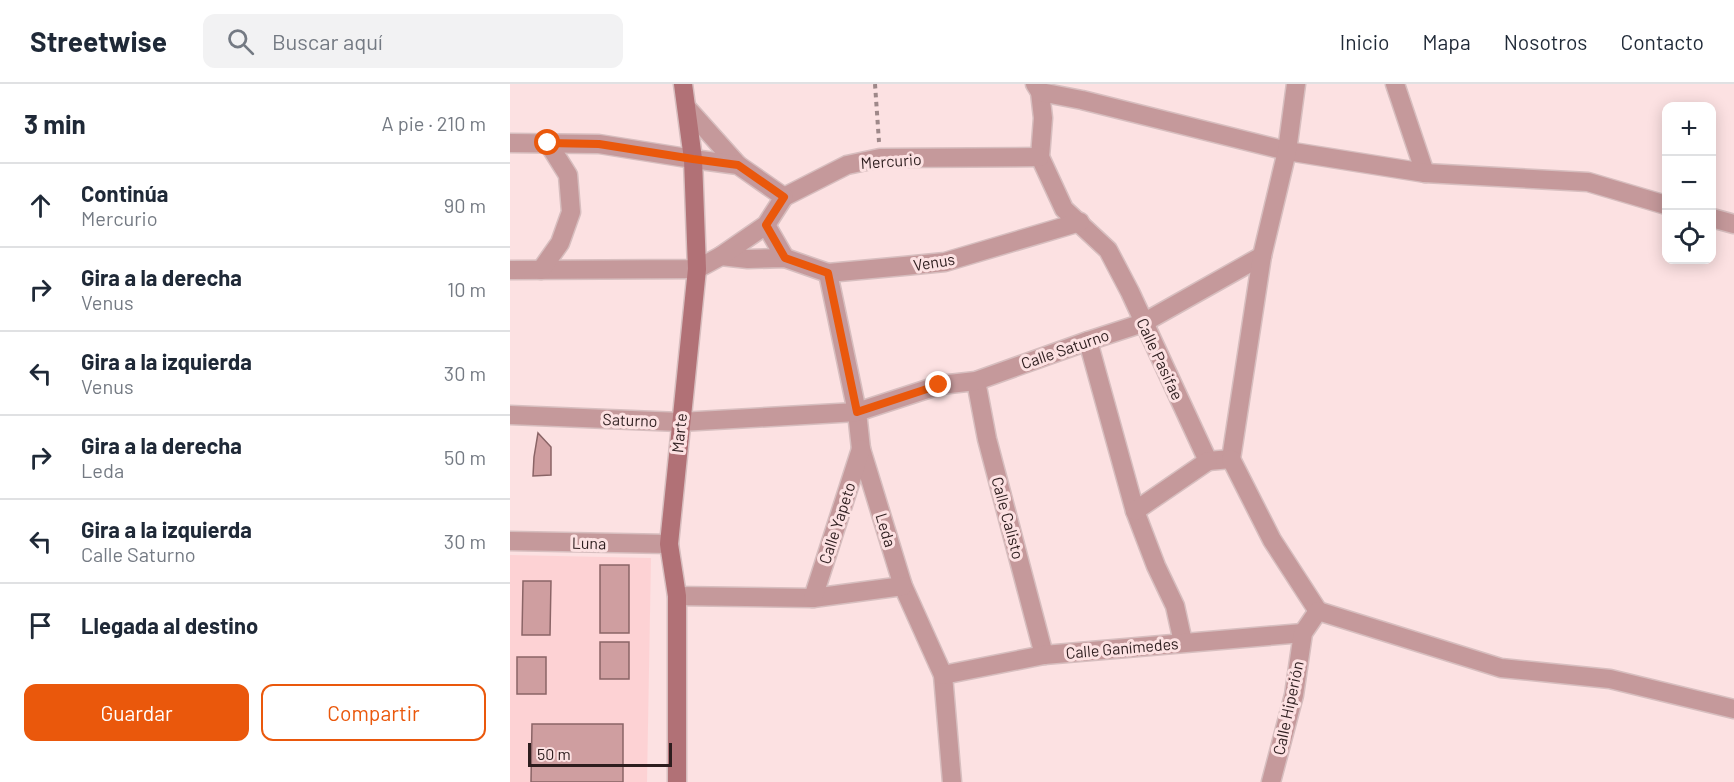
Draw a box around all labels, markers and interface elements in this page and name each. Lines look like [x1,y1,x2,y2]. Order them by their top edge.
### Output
search box [203,14,623,68]
text: Streetwise [30,24,167,58]
icon: search [224,25,257,58]
text: Buscar aquí [272,28,383,54]
text: Inicio [1340,29,1390,54]
text: Mapa [1423,29,1471,54]
text: Nosotros [1504,29,1587,54]
text: Contacto [1620,29,1704,54]
map controls [1662,102,1716,264]
button: + [1662,102,1716,156]
text: 3 min [24,108,86,139]
text: A pie · 210 m [382,111,486,135]
route start [534,129,560,155]
street label: Mercurio [860,149,922,172]
button: − [1662,156,1716,210]
text: Continúa [81,180,168,206]
icon: ahead [24,189,57,222]
text: 90 m [444,193,486,217]
text: Mercurio [81,206,158,230]
button: locate [1662,210,1716,264]
street label: Venus [912,249,956,274]
text: Gira a la derecha [81,264,242,290]
icon: right [24,273,57,306]
text: 10 m [447,277,486,301]
text: Venus [81,290,134,314]
street label: Calle Pasifae [1133,315,1188,403]
street label: Calle Saturno [1018,325,1111,372]
text: Gira a la izquierda [81,348,252,374]
icon: left [24,357,57,390]
text: 30 m [444,361,486,385]
route end [925,371,951,397]
text: Venus [81,374,134,398]
street label: Saturno [602,409,658,430]
street label: Marte [667,412,690,454]
text: Gira a la derecha [81,432,242,458]
icon: right [24,441,57,474]
text: 50 m [444,445,486,469]
text: Leda [81,458,124,482]
street label: Calle Calisto [988,475,1029,561]
street label: Calle Yapeto [814,480,859,566]
street label: Leda [872,511,901,549]
text: Gira a la izquierda [81,516,252,542]
icon: left [24,525,57,558]
text: 30 m [444,529,486,553]
street label: Luna [572,533,606,552]
text: Calle Saturno [81,542,196,566]
icon: arrive [24,609,57,642]
text: Llegada al destino [81,612,258,638]
street label: Calle Ganímedes [1065,633,1179,662]
street label: Calle Hiperión [1268,659,1307,757]
button: Guardar [24,684,249,741]
button: Compartir [261,684,486,741]
scale bar [528,740,672,768]
text: 50 m [537,744,571,763]

